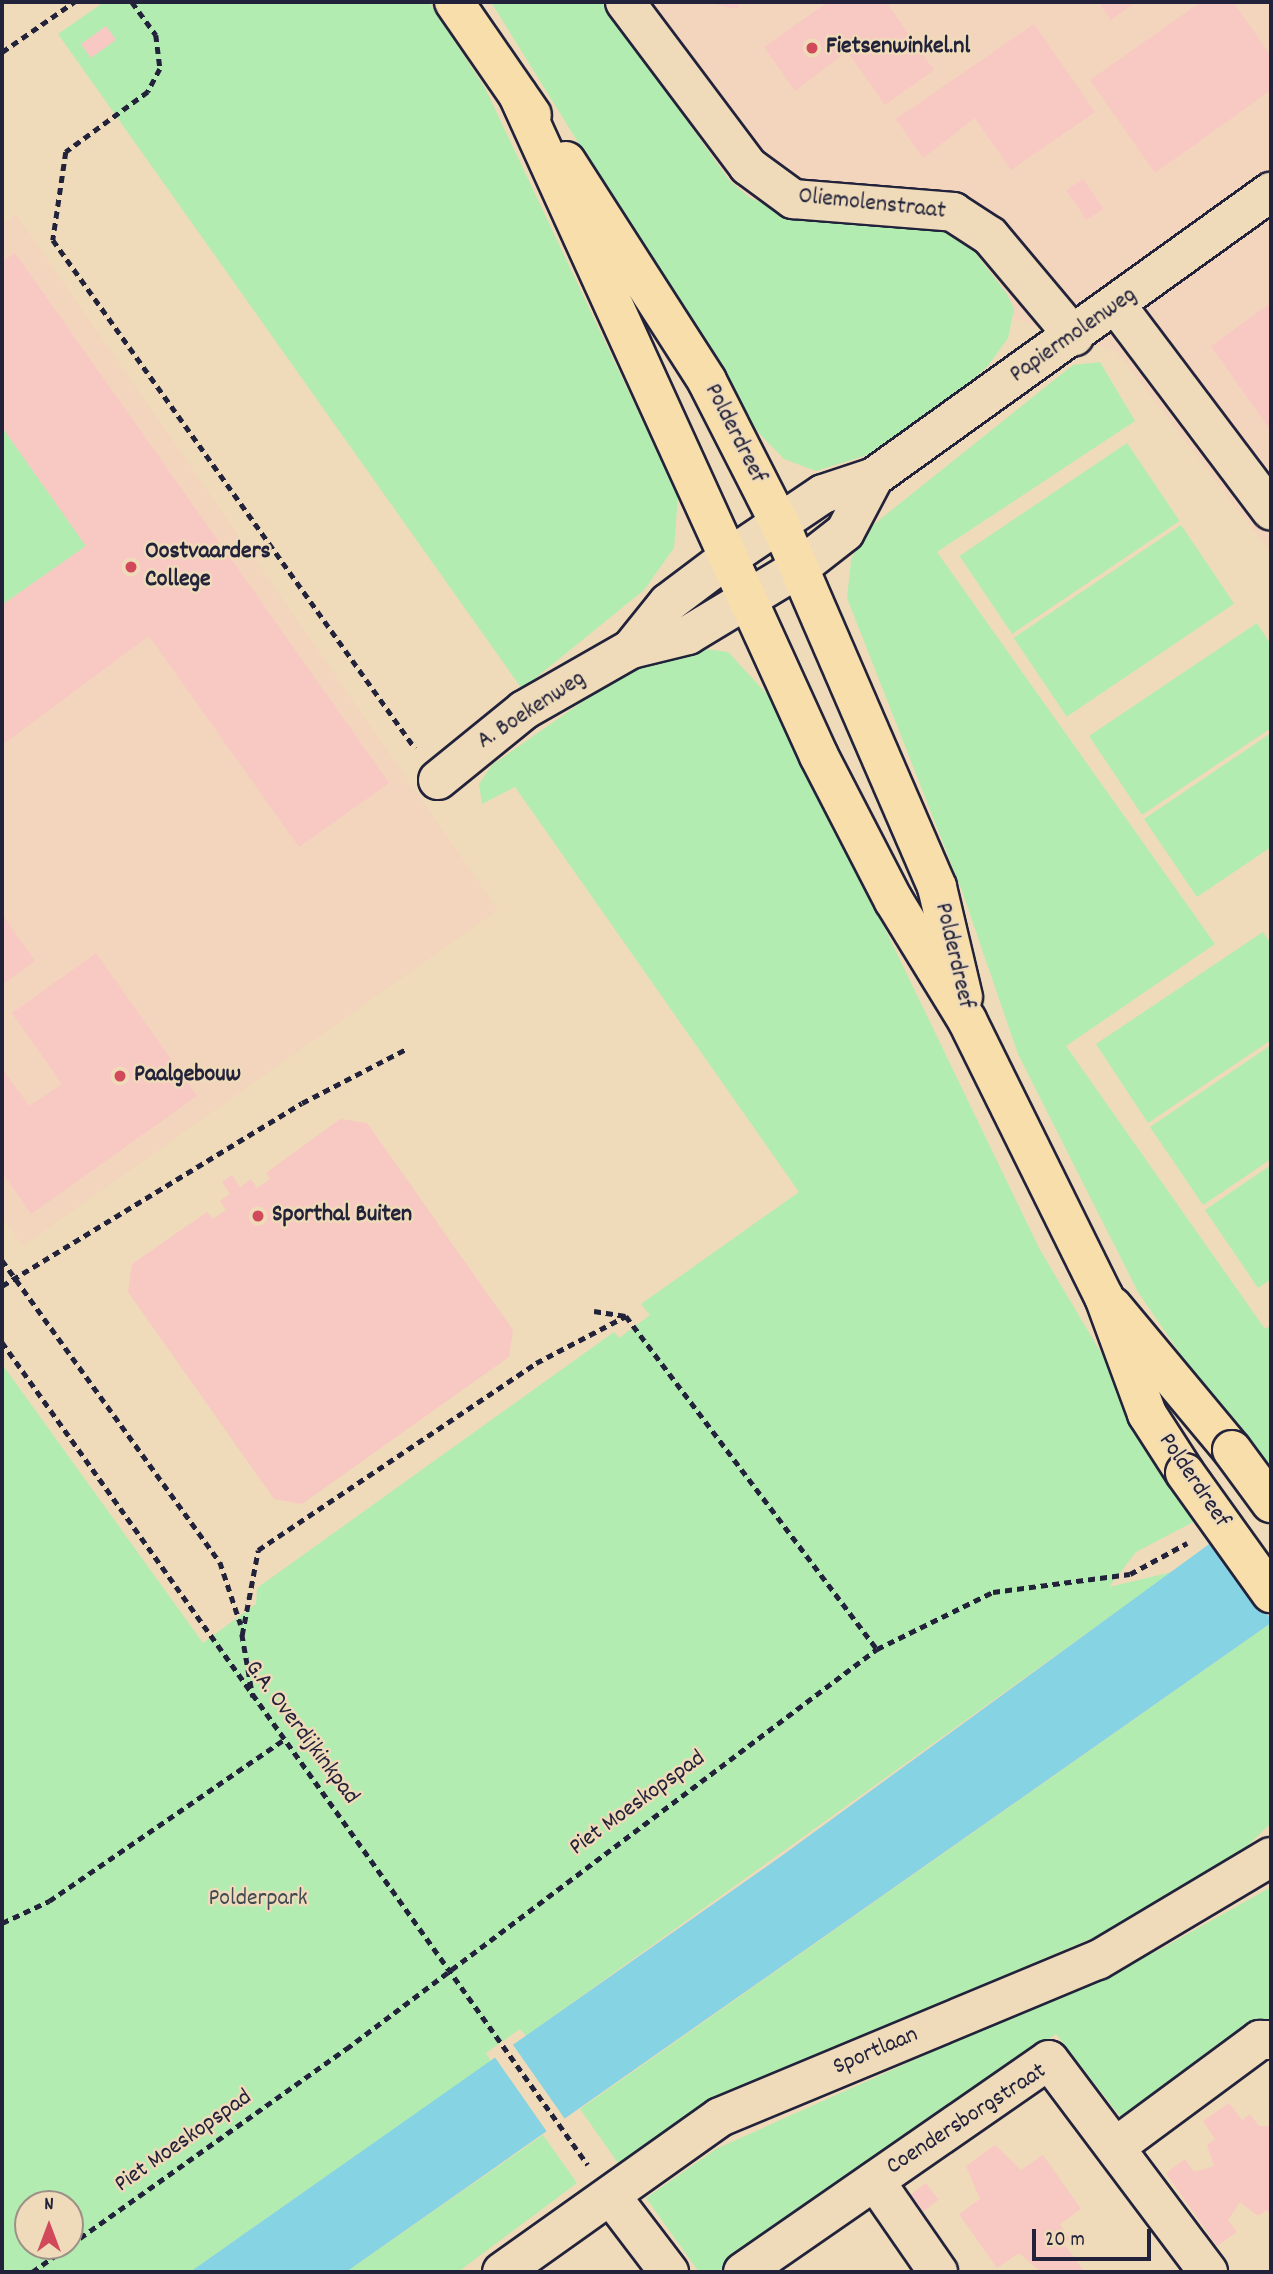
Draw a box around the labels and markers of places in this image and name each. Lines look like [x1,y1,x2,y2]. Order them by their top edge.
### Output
place label: Fietsenwinkel.nl [826,34,970,62]
marker: Fietsenwinkel.nl [804,40,820,56]
place label: Oostvaarders College [145,539,271,595]
marker: Oostvaarders College [123,559,139,575]
place label: Paalgebouw [134,1062,241,1090]
marker: Paalgebouw [112,1068,128,1084]
place label: Sporthal Buiten [272,1202,412,1230]
marker: Sporthal Buiten [250,1208,266,1224]

